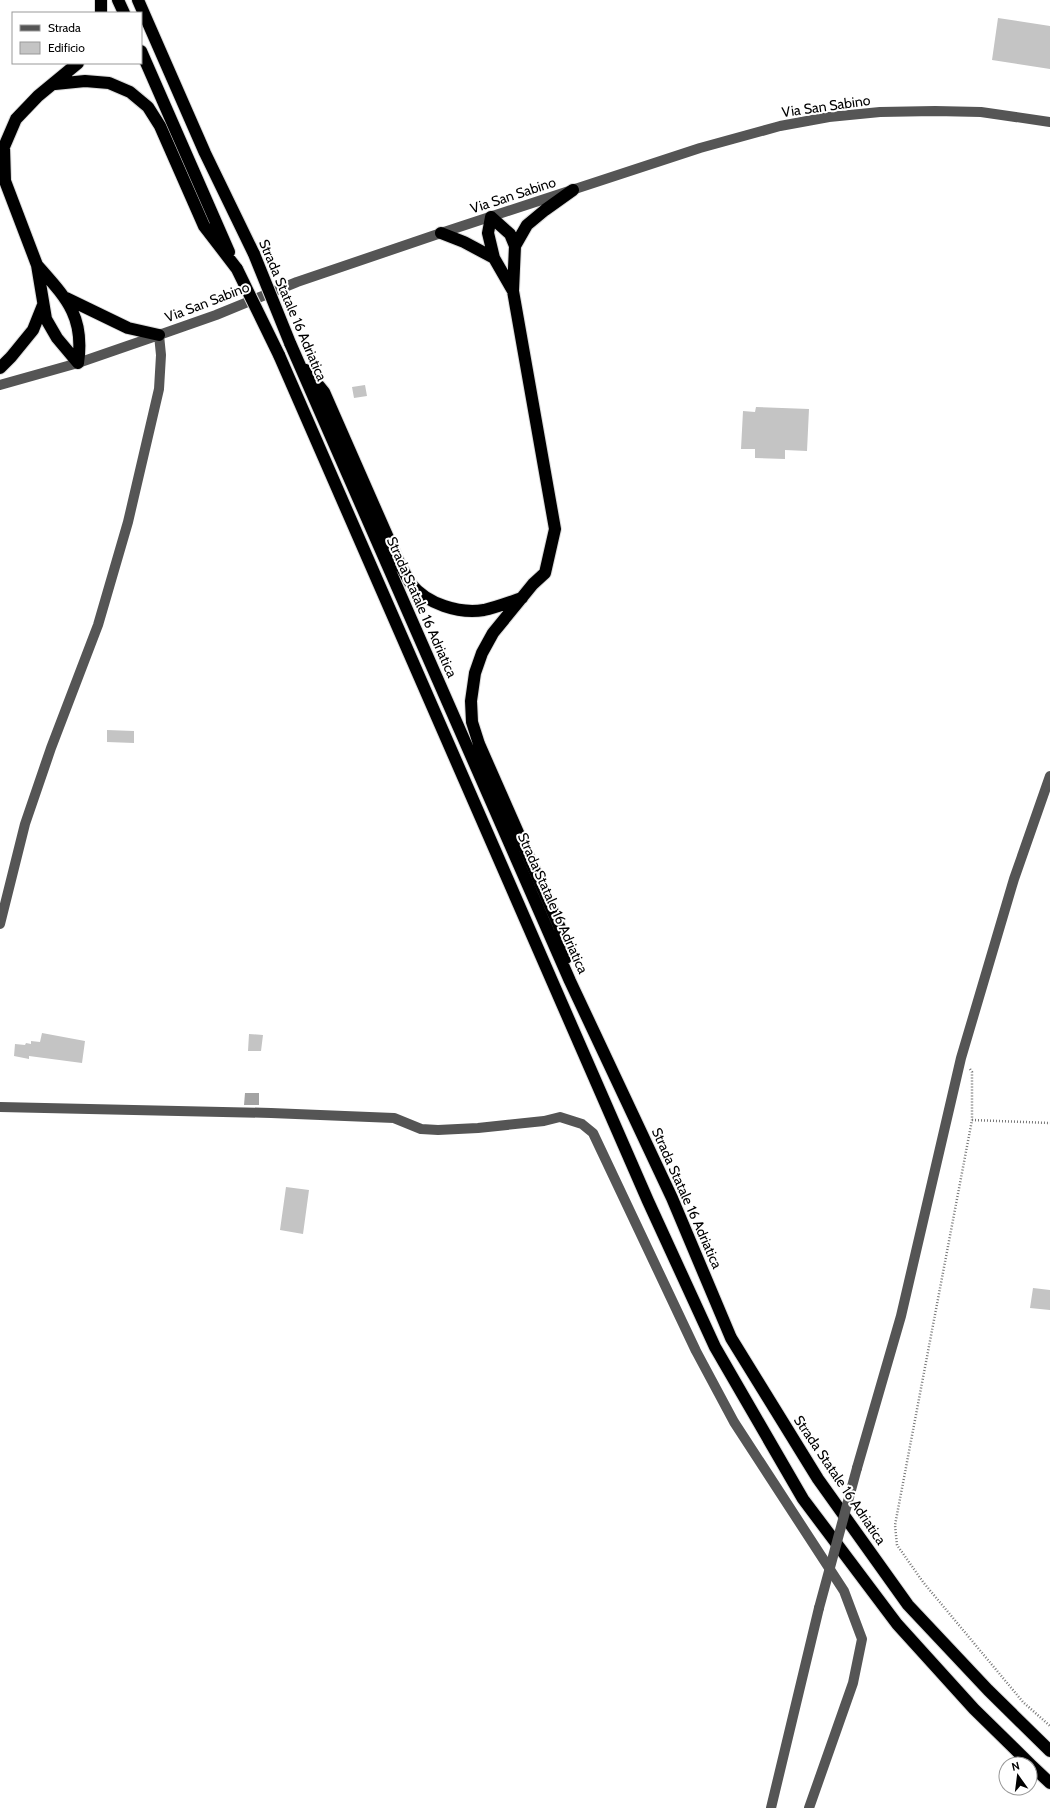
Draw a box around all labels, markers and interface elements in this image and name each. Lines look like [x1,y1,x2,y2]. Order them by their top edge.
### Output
legend [12,12,142,64]
text: Strada [48,20,81,35]
text: Edificio [48,40,85,55]
street label: Via San Sabino [781,91,872,121]
street label: Via San Sabino [468,173,558,217]
street label: Strada Statale 16 Adriatica [255,236,331,384]
street label: Via San Sabino [162,278,252,326]
street label: Strada Statale 16 Adriatica [383,534,461,680]
street label: Strada Statale 16 Adriatica [514,830,592,976]
street label: Strada Statale 16 Adriatica [648,1125,726,1271]
street label: Strada Statale 16 Adriatica [790,1412,890,1548]
north arrow [998,1756,1038,1796]
text: N [1010,1759,1021,1774]

